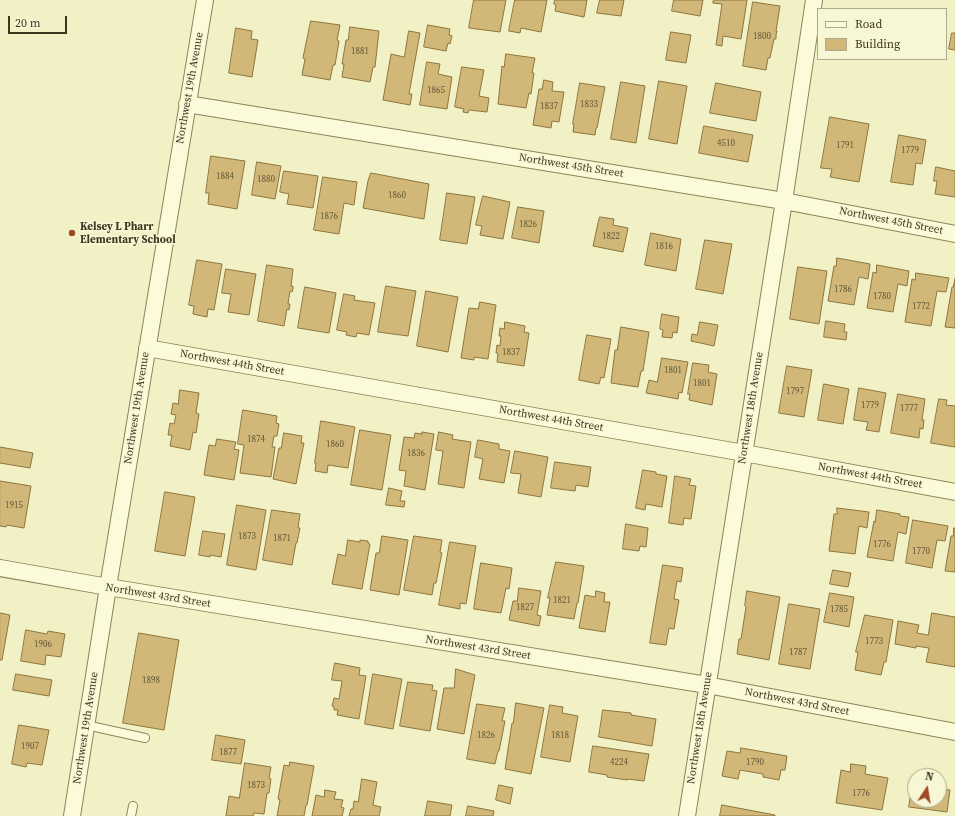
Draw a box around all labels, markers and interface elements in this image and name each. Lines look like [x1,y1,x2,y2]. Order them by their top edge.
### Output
scale bar [10,8,69,34]
legend [817,8,947,60]
text: 20 m [15,15,41,31]
text: Road [855,16,882,32]
street label: Northwest 19th Avenue [174,31,206,145]
house number: 1800 [753,32,771,42]
text: Building [855,36,900,52]
house number: 1881 [351,47,369,57]
house number: 1865 [427,86,445,96]
house number: 1833 [580,100,598,110]
house number: 1837 [540,102,558,112]
house number: 4510 [717,139,735,149]
house number: 1791 [836,141,854,151]
house number: 1779 [901,146,919,156]
street label: Northwest 45th Street [518,151,624,181]
house number: 1884 [216,172,234,182]
house number: 1880 [257,175,275,185]
house number: 1860 [388,191,406,201]
street label: Northwest 45th Street [838,204,944,238]
house number: 1876 [320,212,338,222]
place label: Kelsey L Pharr Elementary School [80,220,176,246]
house number: 1826 [519,220,537,230]
marker: Kelsey L Pharr Elementary School [67,228,77,238]
house number: 1822 [602,232,620,242]
house number: 1816 [655,242,673,252]
house number: 1786 [834,285,852,295]
house number: 1780 [873,292,891,302]
house number: 1772 [912,302,930,312]
street label: Northwest 44th Street [179,347,285,379]
house number: 1837 [502,348,520,358]
street label: Northwest 19th Avenue [122,351,152,465]
street label: Northwest 18th Avenue [736,351,766,465]
house number: 1801 [664,366,682,376]
house number: 1801 [693,379,711,389]
house number: 1797 [786,387,804,397]
house number: 1779 [861,401,879,411]
street label: Northwest 44th Street [498,403,604,435]
house number: 1777 [900,404,918,414]
house number: 1874 [247,435,265,445]
house number: 1860 [326,440,344,450]
house number: 1836 [407,449,425,459]
street label: Northwest 44th Street [817,460,923,492]
house number: 1915 [5,501,23,511]
house number: 1873 [238,532,256,542]
house number: 1871 [273,534,291,544]
house number: 1776 [873,540,891,550]
house number: 1770 [912,547,930,557]
street label: Northwest 43rd Street [105,581,211,611]
house number: 1821 [553,596,571,606]
house number: 1827 [516,603,534,613]
house number: 1785 [830,605,848,615]
street label: Northwest 43rd Street [425,633,531,663]
house number: 1773 [865,637,883,647]
house number: 1906 [34,640,52,650]
house number: 1787 [789,648,807,658]
street label: Northwest 19th Avenue [71,671,101,785]
street label: Northwest 18th Avenue [685,671,715,785]
house number: 1898 [142,676,160,686]
street label: Northwest 43rd Street [744,685,850,719]
house number: 1826 [477,731,495,741]
house number: 1818 [551,731,569,741]
house number: 1907 [21,742,39,752]
house number: 1877 [219,748,237,758]
house number: 4224 [610,758,628,768]
house number: 1790 [746,758,764,768]
north arrow [907,768,947,808]
text: N [924,769,935,785]
house number: 1873 [247,781,265,791]
house number: 1776 [852,789,870,799]

